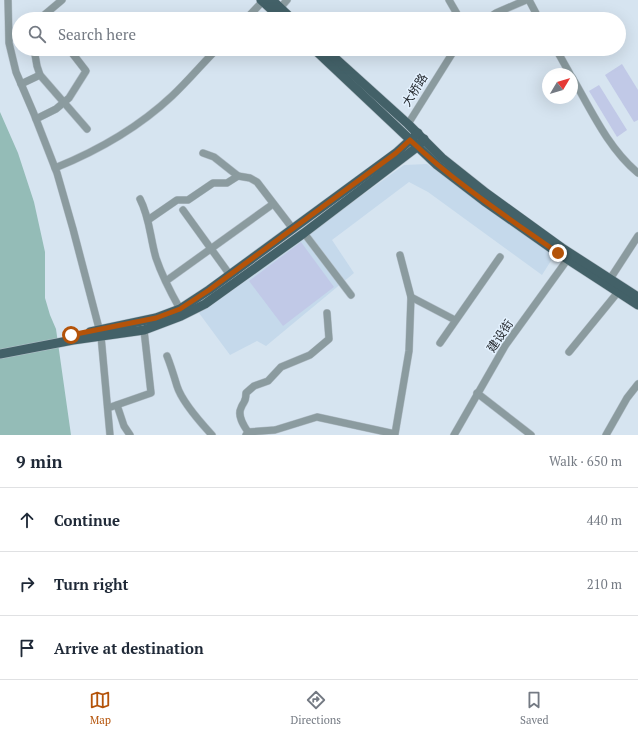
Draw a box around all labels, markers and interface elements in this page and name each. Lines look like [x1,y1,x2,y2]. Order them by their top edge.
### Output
search box [12,12,626,56]
icon: search [26,23,48,45]
text: Search here [58,24,136,44]
north arrow [542,68,578,104]
street label: 大桥路 [399,70,430,109]
route end [549,244,567,262]
street label: 建设街 [483,317,516,355]
route start [62,326,80,344]
text: 9 min [16,450,63,473]
text: Walk · 650 m [549,452,622,470]
icon: ahead [16,509,38,531]
text: Continue [54,510,120,530]
text: 440 m [587,511,622,529]
icon: right [16,573,38,595]
text: Turn right [54,574,129,594]
text: 210 m [587,575,622,593]
icon: arrive [16,637,38,659]
text: Arrive at destination [54,638,204,658]
tab: Map [89,689,111,727]
tab: Directions [290,689,341,727]
tab: Saved [520,689,549,727]

